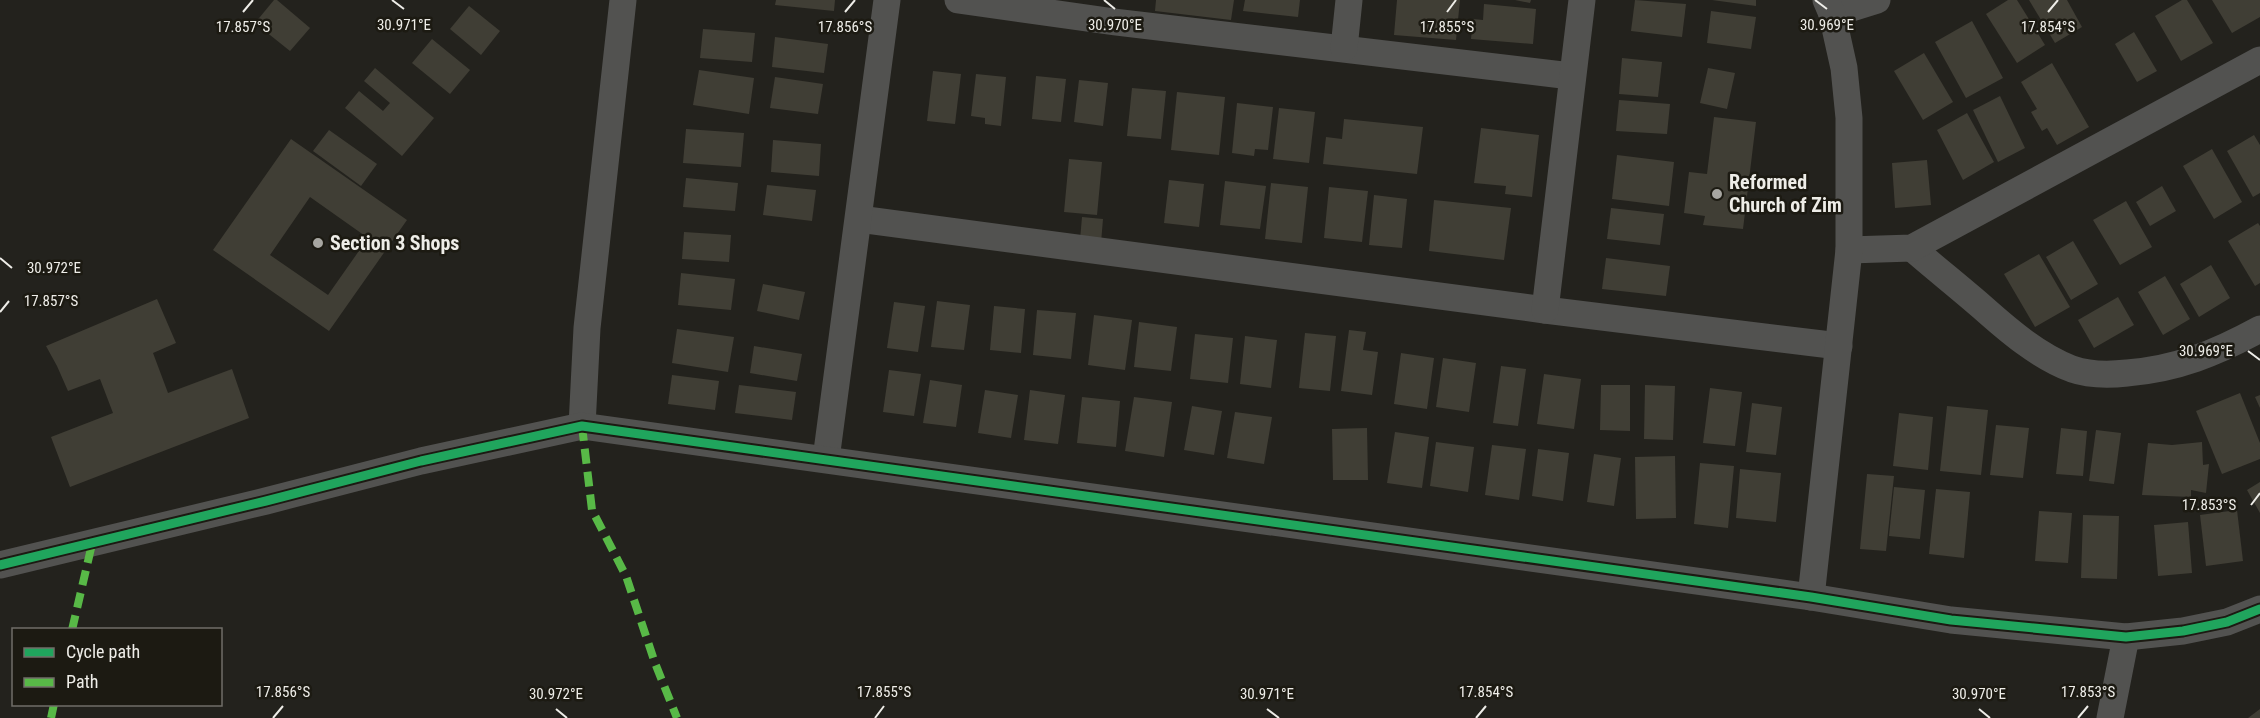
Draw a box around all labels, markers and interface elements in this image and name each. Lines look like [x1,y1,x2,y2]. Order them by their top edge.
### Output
text: 30.971°E [377,16,431,34]
text: 30.970°E [1088,16,1142,34]
text: 30.969°E [1800,16,1854,34]
text: 17.857°S [216,18,270,36]
text: 17.856°S [818,18,872,36]
text: 17.855°S [1420,18,1474,36]
text: 17.854°S [2021,18,2075,36]
place label: Reformed Church of Zim [1729,170,1842,217]
marker: Reformed Church of Zim [1710,187,1724,201]
place label: Section 3 Shops [330,231,459,255]
marker: Section 3 Shops [311,236,325,250]
text: 30.972°E [27,259,81,277]
text: 17.857°S [24,292,78,310]
text: 30.969°E [2179,342,2233,360]
text: 17.853°S [2182,496,2236,514]
legend [12,628,222,706]
text: Cycle path [66,641,140,662]
text: Path [66,671,99,692]
text: 17.856°S [256,683,310,701]
text: 17.855°S [857,683,911,701]
text: 17.854°S [1459,683,1513,701]
text: 17.853°S [2061,683,2115,701]
text: 30.972°E [529,685,583,703]
text: 30.971°E [1240,685,1294,703]
text: 30.970°E [1952,685,2006,703]

